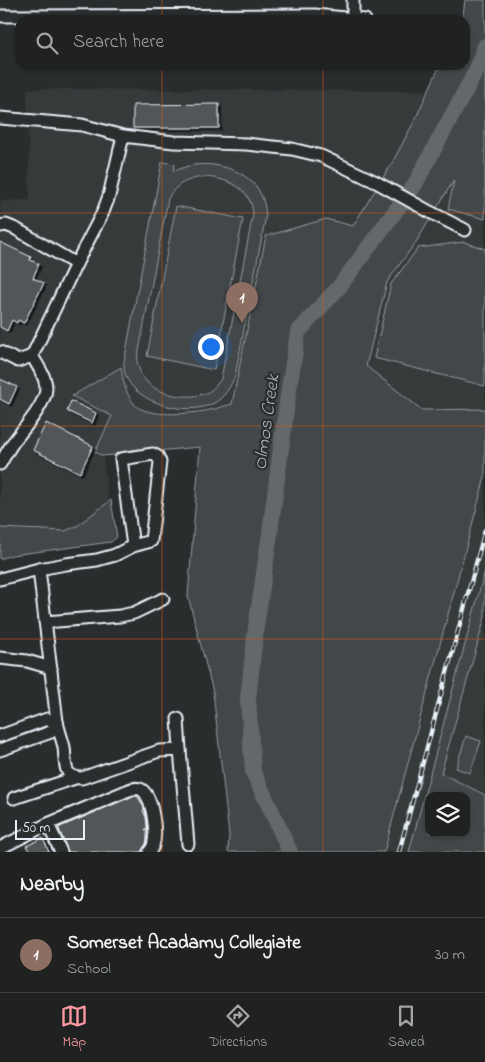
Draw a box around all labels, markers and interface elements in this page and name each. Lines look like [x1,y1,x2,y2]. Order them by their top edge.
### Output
search box [15,15,470,70]
icon: search [33,29,61,57]
text: Search here [73,29,164,56]
pin: 1 [226,282,258,323]
your location [198,334,224,360]
water label: Olmos Creek [247,372,288,472]
map controls [425,792,470,837]
button: layers [425,792,470,837]
scale bar [15,817,85,840]
text: 50 m [22,818,50,839]
text: Nearby [20,870,84,900]
text: Somerset Acadamy Collegiate [67,930,301,957]
text: 1 [33,943,39,967]
text: 30 m [435,943,465,967]
text: School [67,957,111,981]
tab: Map [60,1002,88,1053]
tab: Directions [209,1002,267,1053]
tab: Saved [388,1002,425,1053]

